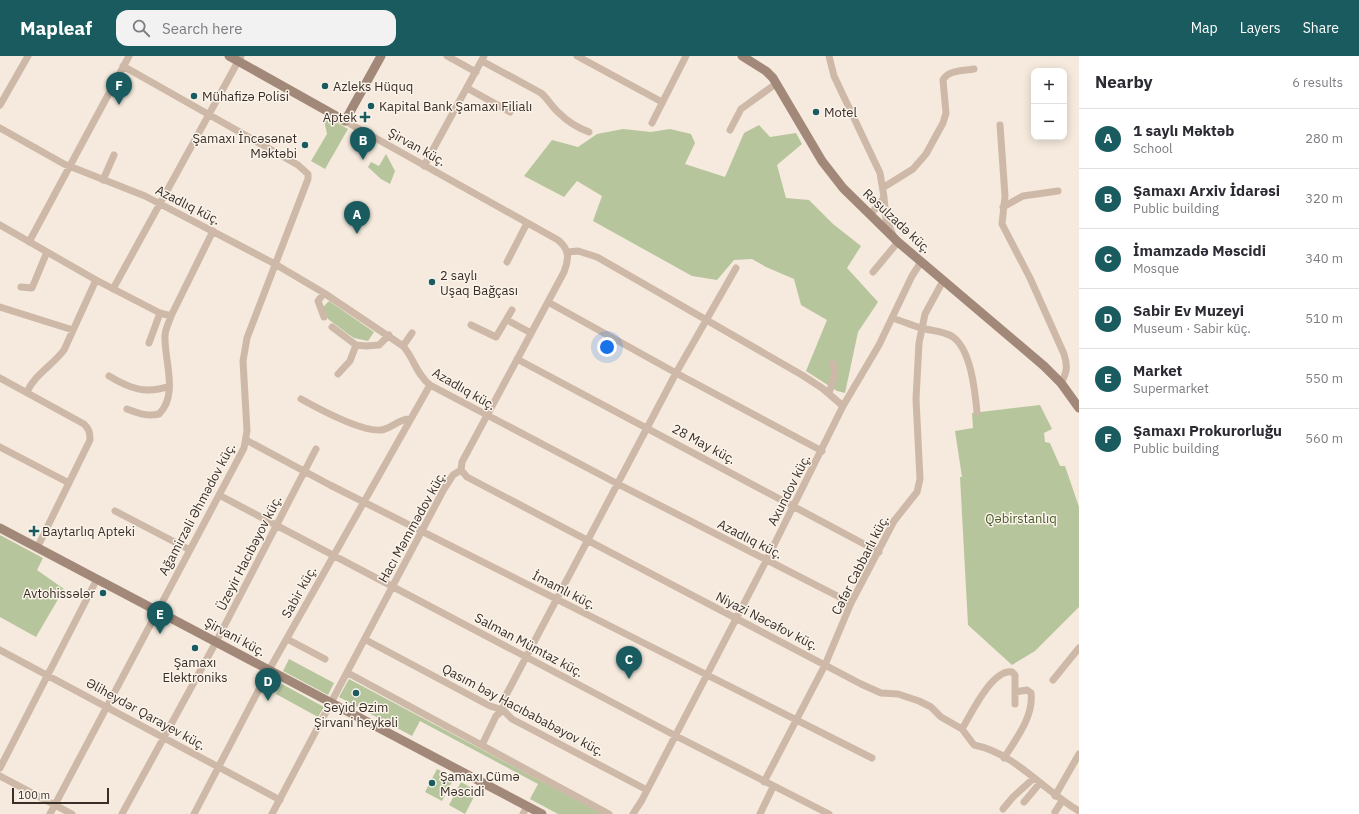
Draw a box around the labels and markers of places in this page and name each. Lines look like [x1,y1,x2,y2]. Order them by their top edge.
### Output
pin: F [106,72,132,105]
place label: Azleks Hüquq [333,78,413,95]
marker: Azleks Hüquq [320,81,330,91]
place label: Mühafizə Polisi [202,88,289,105]
marker: Mühafizə Polisi [189,91,199,101]
place label: Kapital Bank Şamaxı Filialı [379,98,532,115]
marker: Kapital Bank Şamaxı Filialı [366,101,376,111]
place label: Motel [824,104,857,121]
marker: Motel [811,107,821,117]
place label: Aptek [323,109,357,126]
marker: Aptek [360,112,370,122]
pin: B [350,127,376,160]
place label: Şamaxı İncəsənət Məktəbi [193,130,297,162]
marker: Şamaxı İncəsənət Məktəbi [300,140,310,150]
pin: A [344,201,370,234]
place label: 2 saylı Uşaq Bağçası [440,267,518,299]
marker: 2 saylı Uşaq Bağçası [427,277,437,287]
place label: Baytarlıq Apteki [42,523,135,540]
marker: Baytarlıq Apteki [29,526,39,536]
place label: Avtohissələr [23,585,95,602]
marker: Avtohissələr [98,588,108,598]
pin: E [147,601,173,634]
marker: Şamaxı Elektroniks [190,643,200,653]
pin: C [616,646,642,679]
place label: Şamaxı Elektroniks [162,654,228,686]
pin: D [255,668,281,701]
marker: Seyid Əzim Şirvani heykəli [351,688,361,698]
place label: Seyid Əzim Şirvani heykəli [314,699,398,731]
place label: Şamaxı Cümə Məscidi [440,768,520,800]
marker: Şamaxı Cümə Məscidi [427,778,437,788]

